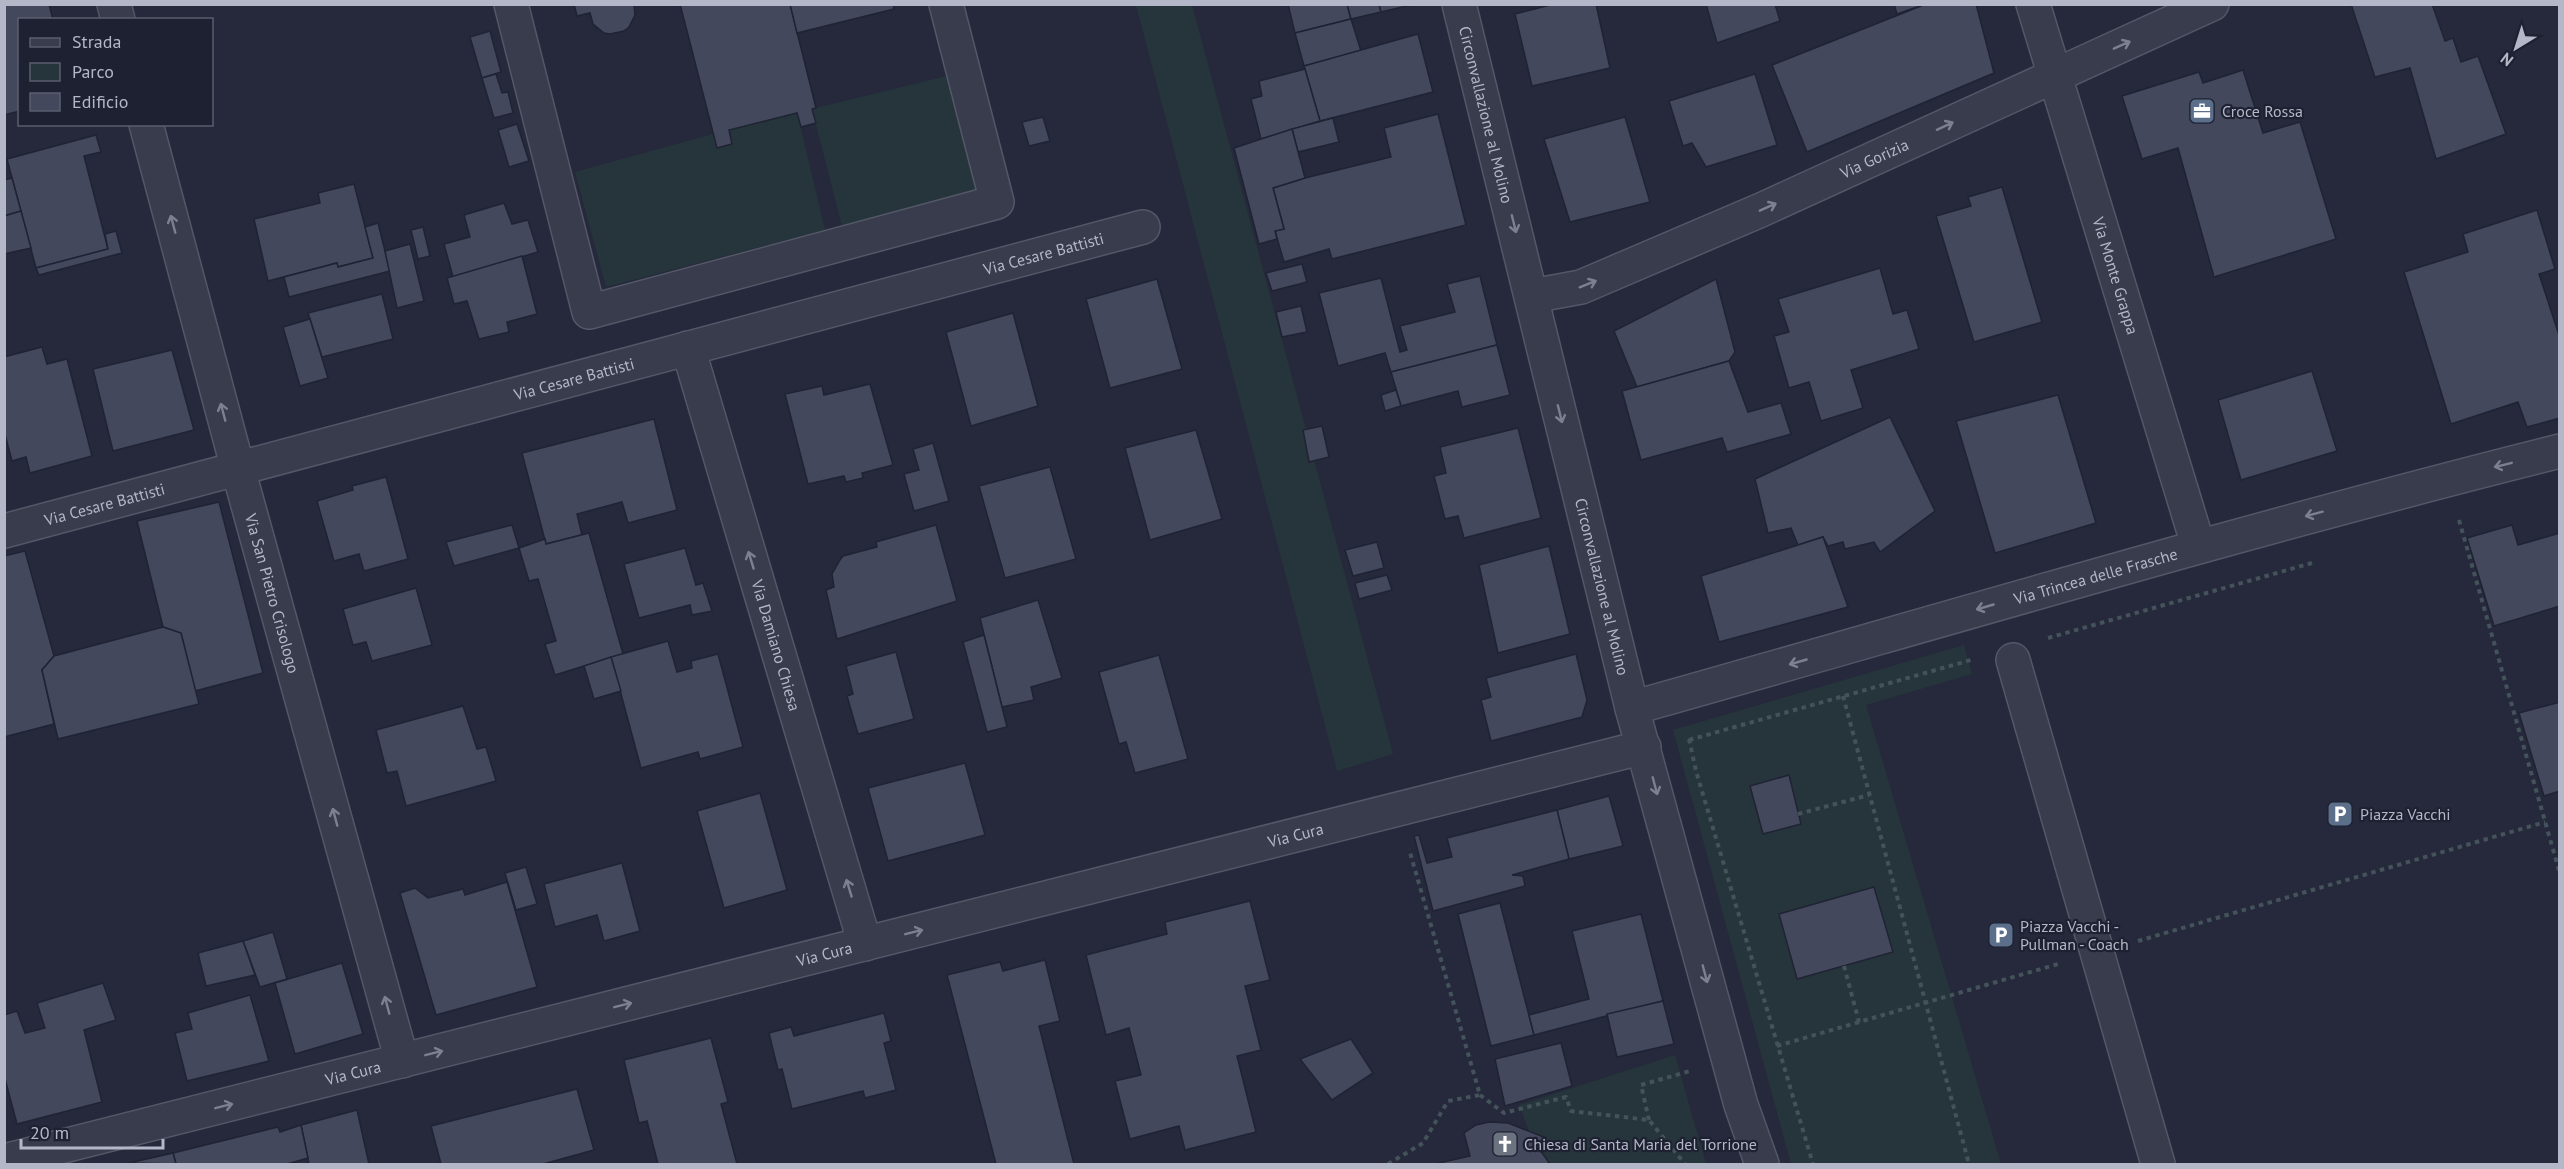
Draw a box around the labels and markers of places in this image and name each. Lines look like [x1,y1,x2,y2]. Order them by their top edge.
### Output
office icon: Croce Rossa [2187,96,2217,126]
place label: Croce Rossa [2222,101,2303,121]
parking icon: Piazza Vacchi [2325,799,2355,829]
place label: Piazza Vacchi [2360,804,2451,824]
place label: Piazza Vacchi - Pullman - Coach [2020,916,2129,954]
parking icon: Piazza Vacchi - Pullman - Coach [1986,920,2016,950]
church icon: Chiesa di Santa Maria del Torrione [1490,1129,1520,1159]
place label: Chiesa di Santa Maria del Torrione [1524,1134,1757,1154]

